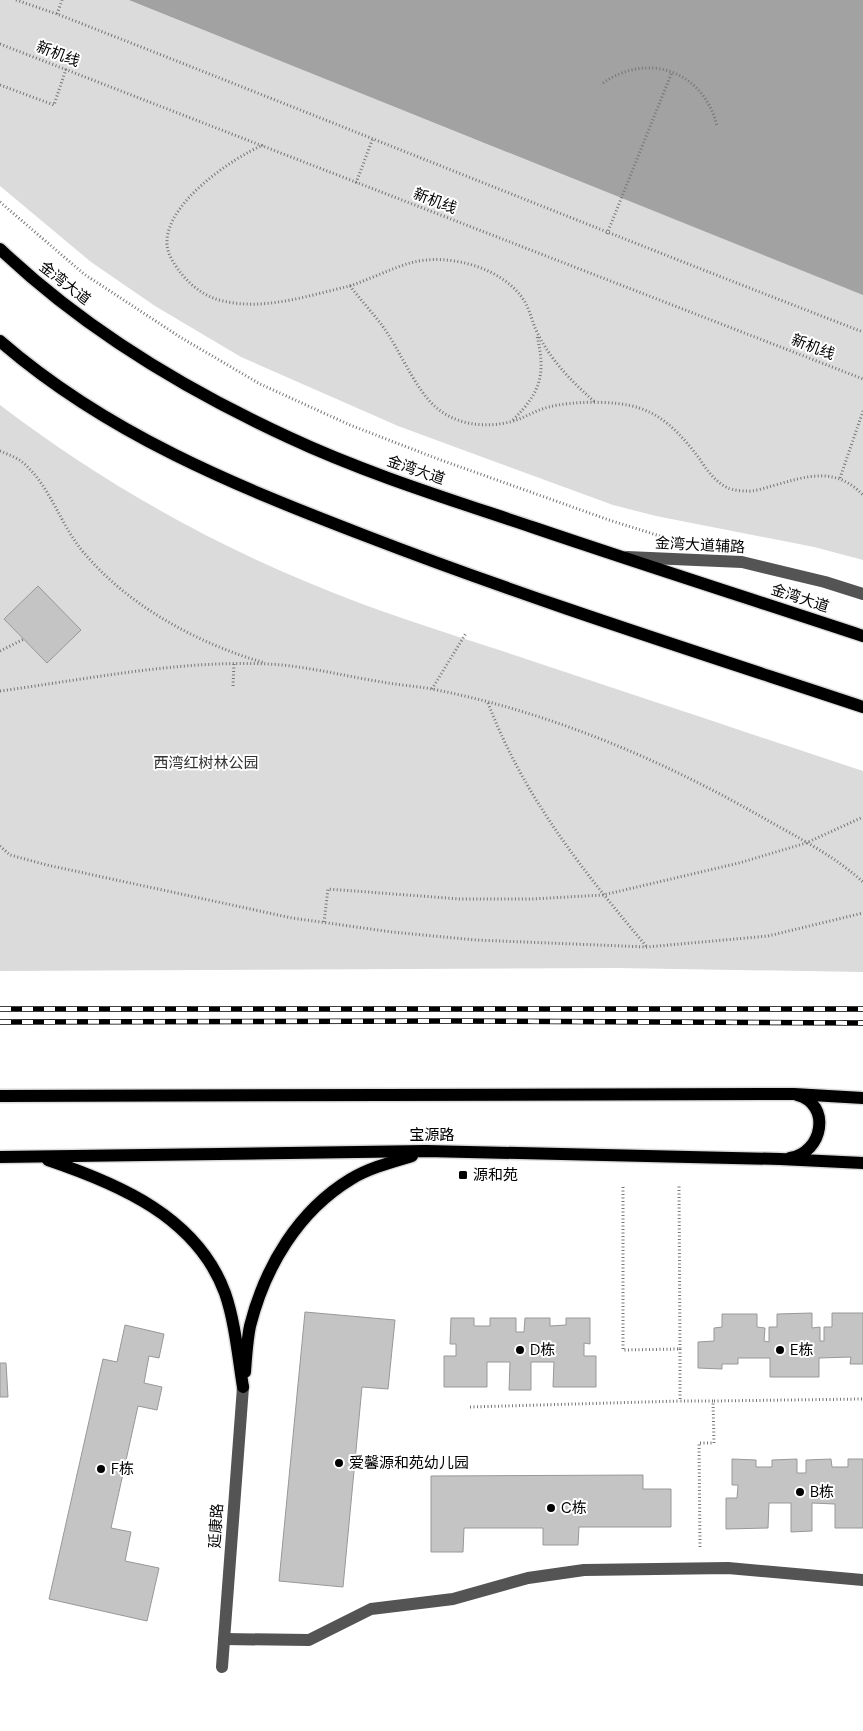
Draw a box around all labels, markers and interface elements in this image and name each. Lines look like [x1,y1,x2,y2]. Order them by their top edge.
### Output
street label: 新机线 [33,37,83,71]
street label: 新机线 [410,184,460,218]
street label: 金湾大道 [35,257,95,309]
street label: 新机线 [788,330,838,364]
street label: 金湾大道 [384,451,448,489]
street label: 金湾大道辅路 [655,533,745,557]
street label: 金湾大道 [768,579,832,617]
park label: 西湾红树林公园 [153,753,259,773]
street label: 宝源路 [409,1125,455,1145]
place label: 源和苑 [473,1165,518,1185]
marker: 源和苑 [457,1169,469,1181]
place label: D栋 [530,1340,555,1360]
place label: E栋 [790,1340,813,1360]
marker: D栋 [514,1344,526,1356]
marker: E栋 [774,1344,786,1356]
place label: 爱馨源和苑幼儿园 [349,1453,469,1473]
marker: 爱馨源和苑幼儿园 [333,1457,345,1469]
place label: F栋 [111,1459,134,1479]
marker: F栋 [95,1463,107,1475]
place label: B栋 [810,1482,834,1502]
marker: B栋 [794,1486,806,1498]
place label: C栋 [561,1498,587,1518]
marker: C栋 [545,1502,557,1514]
street label: 延康路 [204,1503,228,1549]

